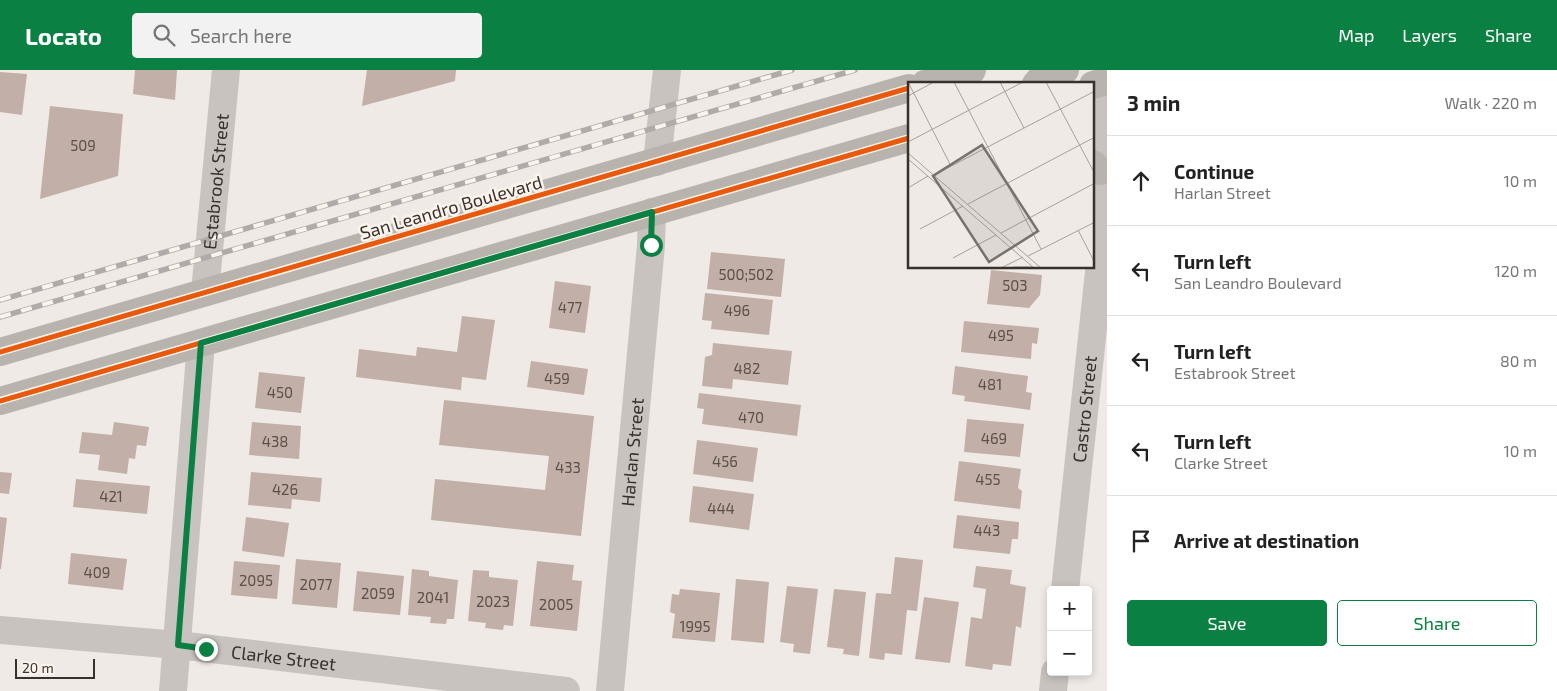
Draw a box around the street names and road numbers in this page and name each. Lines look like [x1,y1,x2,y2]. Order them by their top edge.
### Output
street label: Estabrook Street [198,112,233,251]
street label: San Leandro Boulevard [357,170,545,244]
street label: Castro Street [1068,354,1101,464]
street label: Harlan Street [616,397,648,507]
street label: Clarke Street [230,640,337,675]

